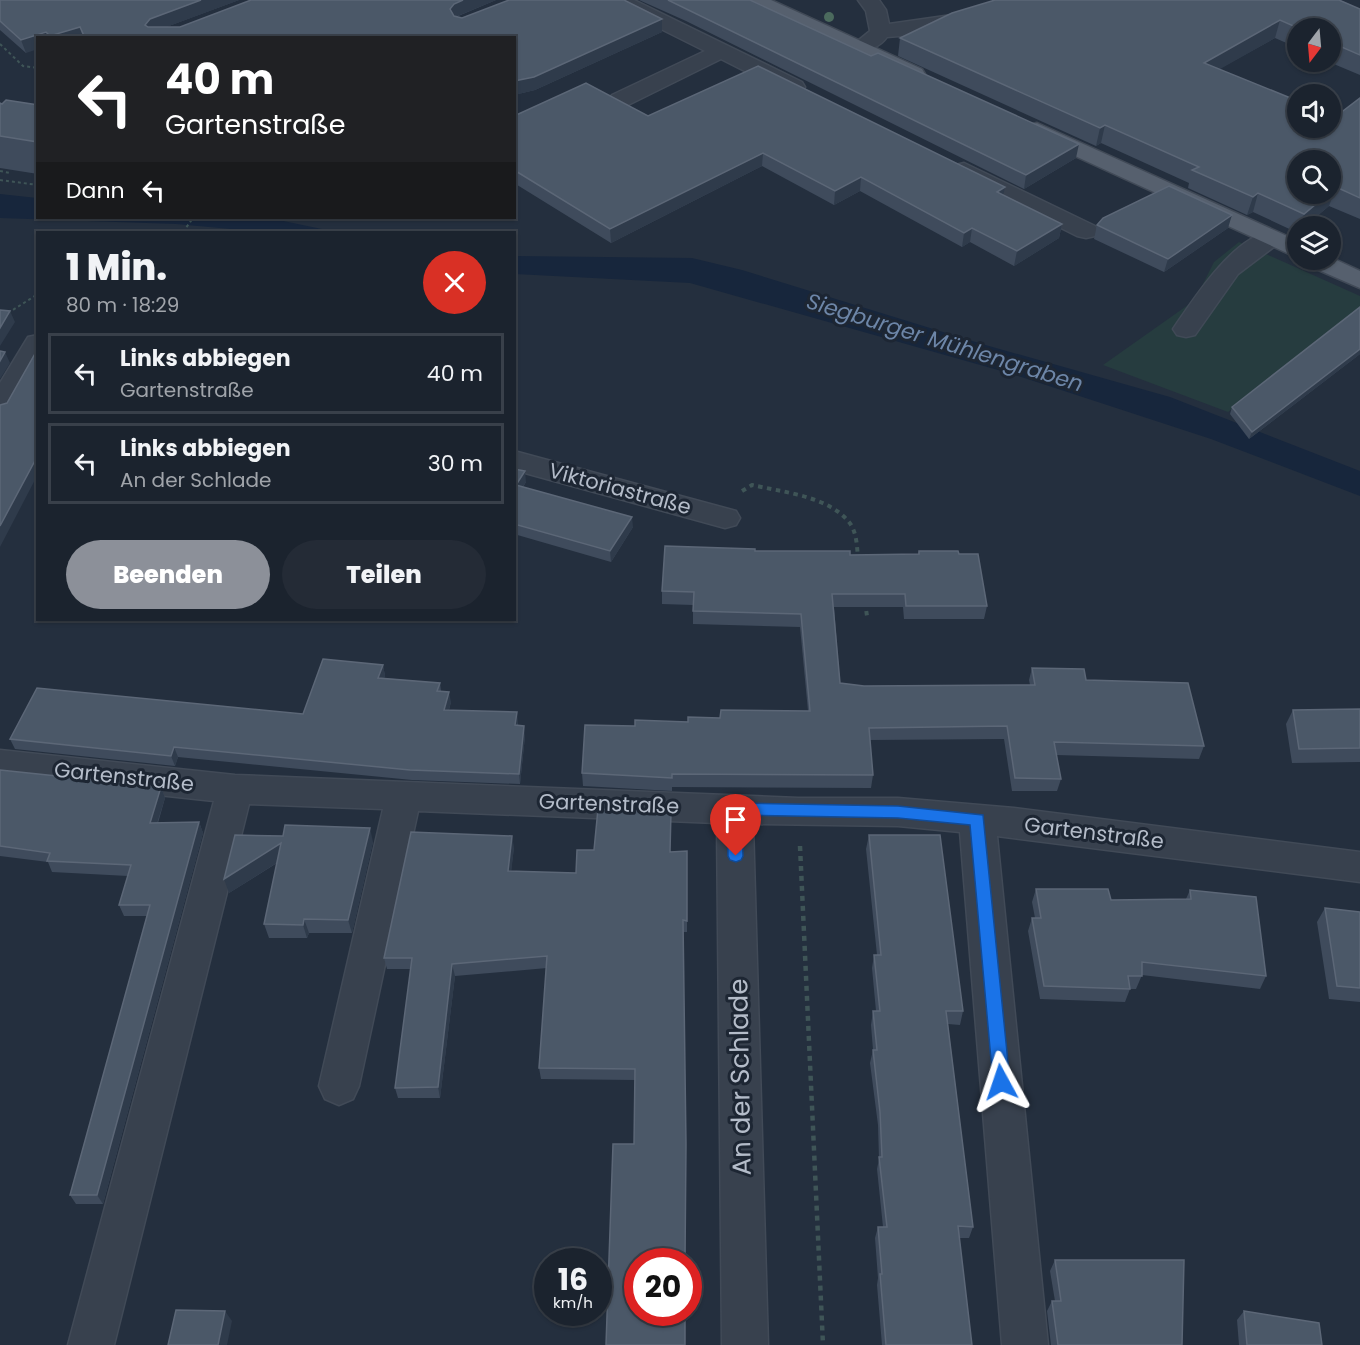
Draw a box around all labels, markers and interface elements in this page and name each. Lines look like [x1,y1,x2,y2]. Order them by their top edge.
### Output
north arrow [1287,18,1341,72]
map controls [1287,18,1341,270]
text: 40 m [165,50,274,109]
icon: left [66,60,144,138]
button: sound [1287,84,1341,138]
text: Gartenstraße [165,106,346,143]
button: search [1287,150,1341,204]
icon: left [137,174,170,207]
text: Dann [66,175,125,206]
button: layers [1287,216,1341,270]
text: 1 Min. [66,242,167,293]
button: close [423,251,486,314]
water label: Siegburger Mühlengraben [803,286,1087,399]
text: 80 m · 18:29 [66,291,179,319]
text: Links abbiegen [120,343,291,374]
icon: left [69,357,102,390]
text: 40 m [427,358,483,389]
text: Gartenstraße [120,376,254,404]
text: Links abbiegen [120,433,291,464]
icon: left [69,447,102,480]
text: 30 m [428,448,483,479]
street label: Viktoriastraße [546,456,695,521]
text: An der Schlade [120,466,271,494]
button: Beenden [66,540,270,609]
button: Teilen [282,540,486,609]
street label: Gartenstraße [53,755,195,798]
street label: Gartenstraße [538,787,680,820]
pin [710,794,761,856]
icon: arrive [719,803,752,836]
street label: Gartenstraße [1023,810,1166,855]
street label: An der Schlade [720,978,760,1176]
position arrow [969,1050,1033,1114]
speed limit sign: 20 [624,1248,702,1326]
text: 16 [558,1258,588,1301]
text: km/h [553,1292,593,1313]

